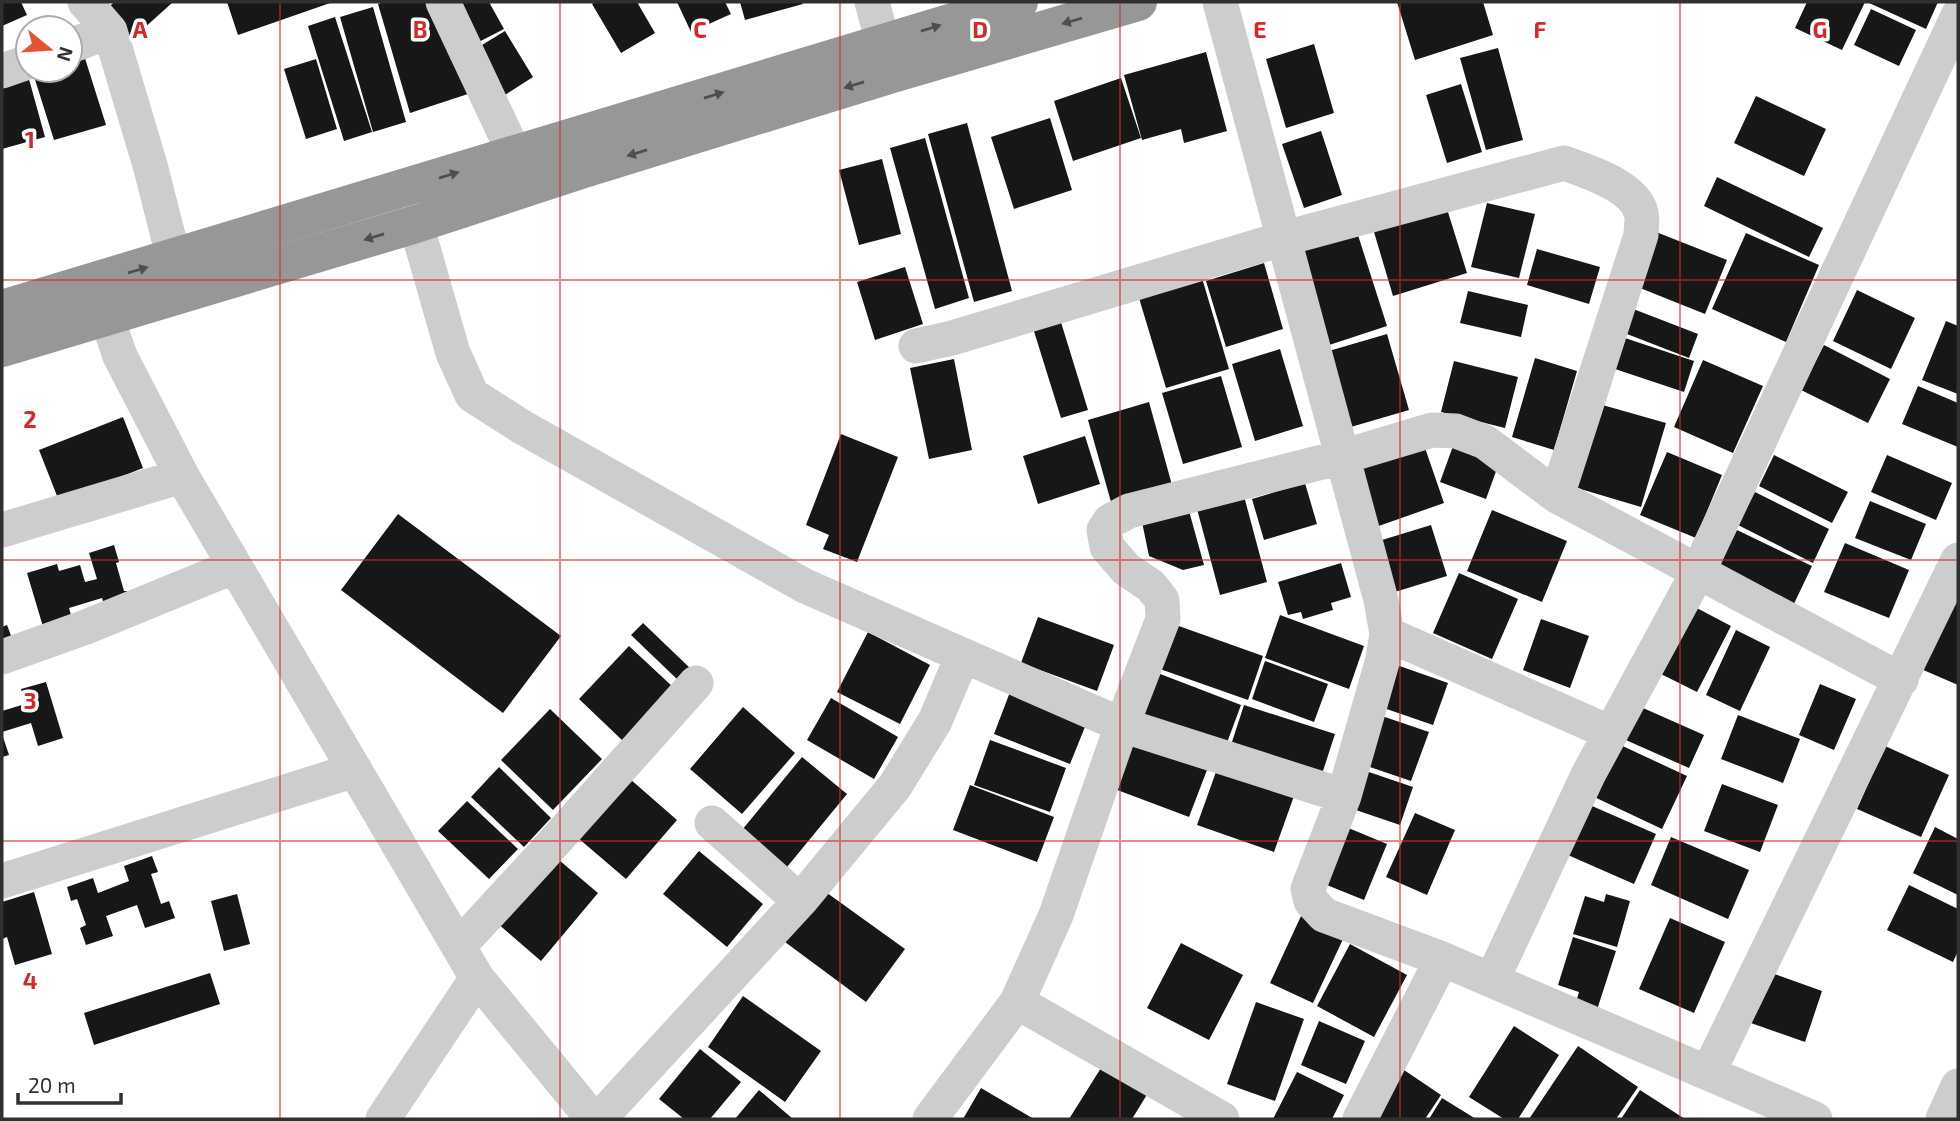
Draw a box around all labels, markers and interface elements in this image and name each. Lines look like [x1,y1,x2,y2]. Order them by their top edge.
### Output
north arrow [14,14,84,84]
text: A [132,15,148,43]
text: B [413,15,427,43]
text: C [693,15,707,43]
text: D [972,15,988,43]
text: E [1253,15,1267,43]
text: F [1534,15,1547,43]
text: G [1813,15,1827,43]
one-way arrow [1062,16,1083,26]
one-way arrow [921,23,942,33]
text: N [53,44,79,64]
one-way arrow [844,81,865,91]
one-way arrow [704,89,725,99]
text: 1 [25,125,35,153]
one-way arrow [626,148,647,158]
one-way arrow [439,170,460,180]
one-way arrow [363,232,384,242]
one-way arrow [128,264,149,274]
text: 2 [23,405,37,433]
text: 3 [23,686,37,714]
text: 4 [23,966,37,994]
scale bar [18,1062,121,1106]
text: 20 m [28,1072,76,1097]

